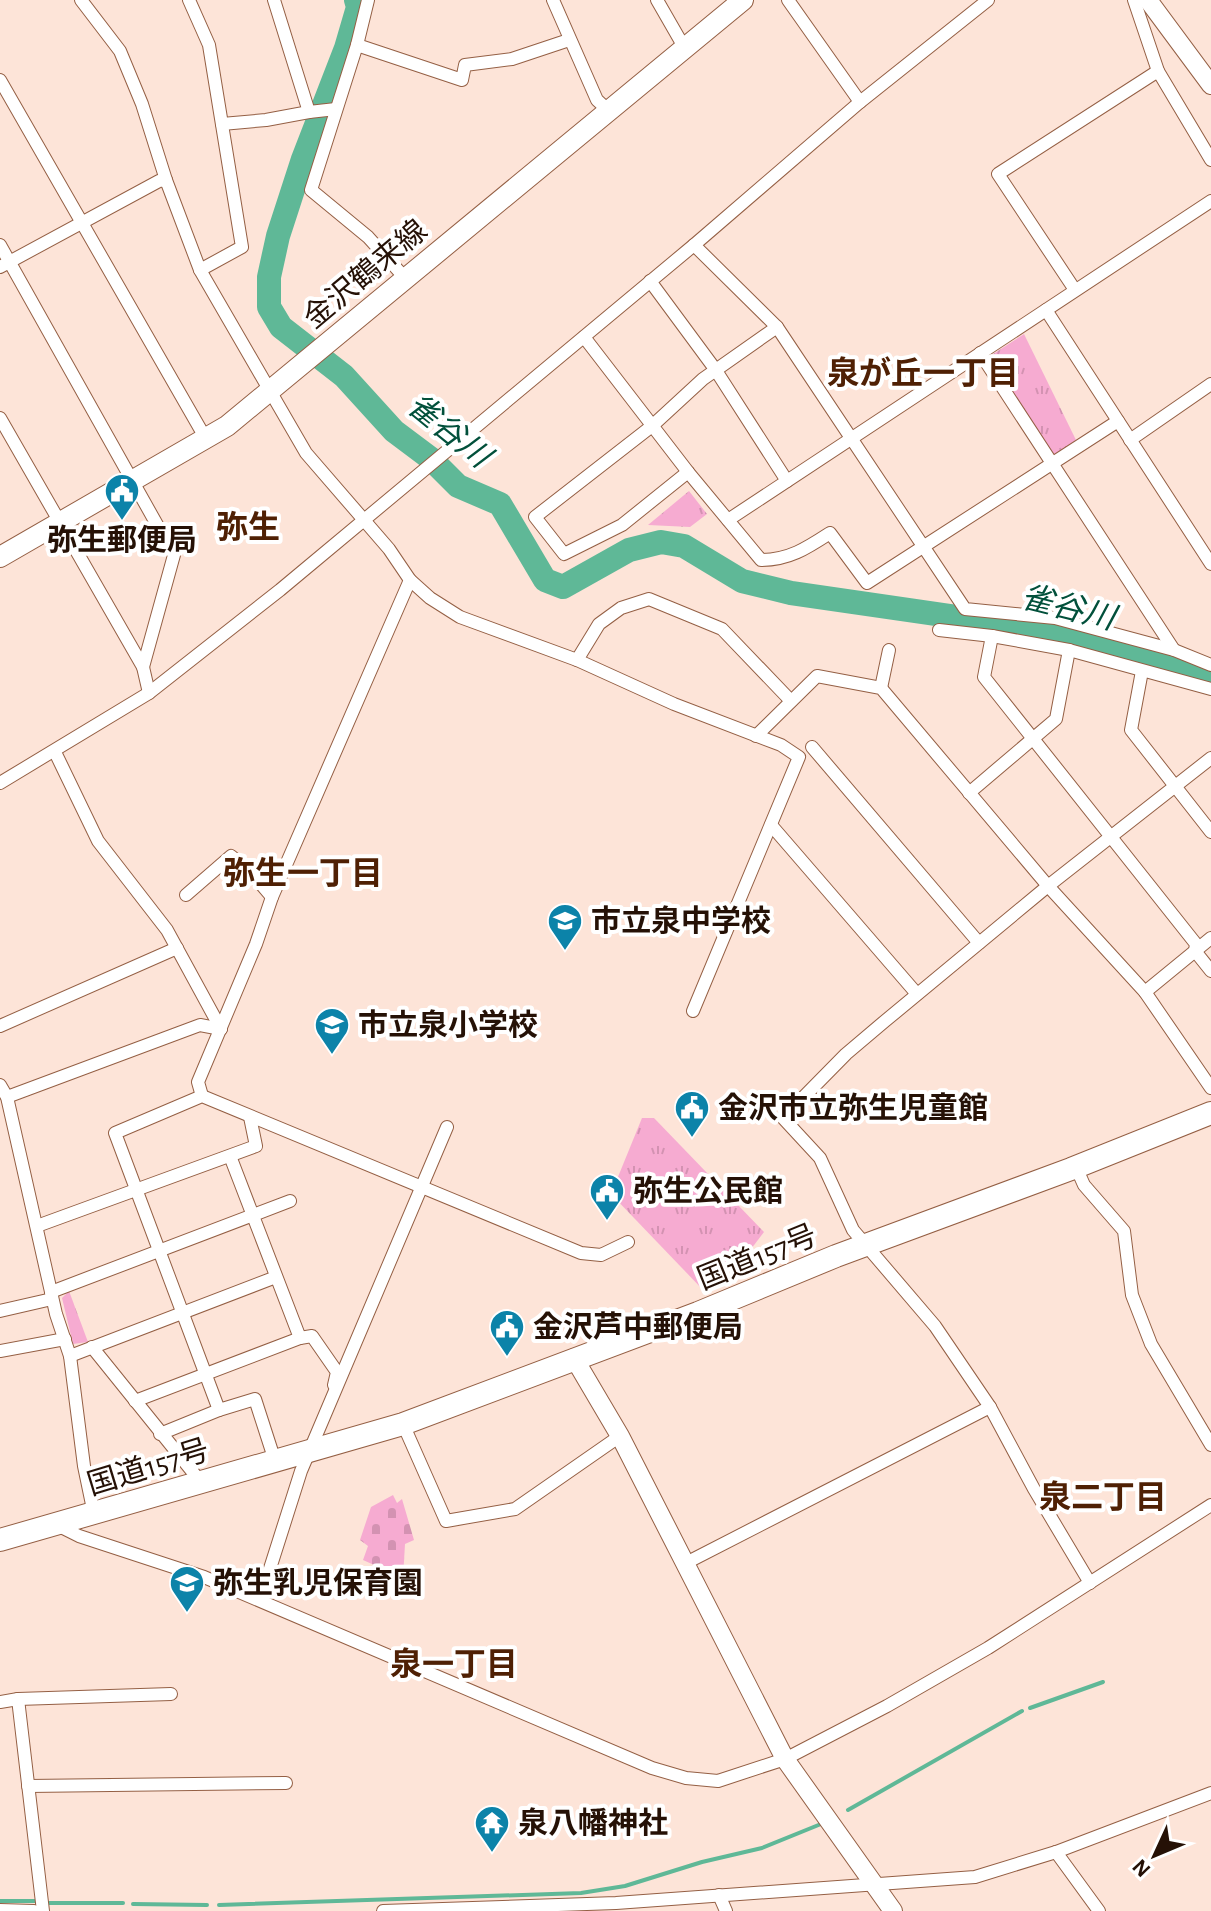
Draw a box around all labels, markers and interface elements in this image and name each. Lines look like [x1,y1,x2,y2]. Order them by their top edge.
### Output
street label: 金沢鶴来線 [297,214,433,334]
district label: 泉が丘一丁目 [827,356,1019,390]
water label: 雀谷川 [401,387,499,475]
public building icon: 弥生郵便局 [103,472,141,522]
district label: 弥生 [216,510,280,544]
place label: 弥生郵便局 [47,524,197,556]
water label: 雀谷川 [1017,580,1121,636]
district label: 弥生一丁目 [223,856,383,890]
school or university icon: 市立泉中学校 [546,902,584,952]
place label: 市立泉中学校 [591,905,771,937]
school or university icon: 市立泉小学校 [313,1006,351,1056]
place label: 市立泉小学校 [358,1009,538,1041]
public building icon: 金沢市立弥生児童館 [673,1089,711,1139]
place label: 金沢市立弥生児童館 [718,1092,988,1124]
public building icon: 弥生公民館 [588,1172,626,1222]
place label: 弥生公民館 [633,1175,783,1207]
street label: 国道157号 [693,1220,821,1295]
public building icon: 金沢芦中郵便局 [488,1308,526,1358]
place label: 金沢芦中郵便局 [533,1311,743,1343]
street label: 国道157号 [84,1434,213,1501]
district label: 泉二丁目 [1039,1480,1167,1514]
school or university icon: 弥生乳児保育園 [168,1564,206,1614]
place label: 弥生乳児保育園 [213,1567,423,1599]
district label: 泉一丁目 [390,1647,518,1681]
temple icon: 泉八幡神社 [473,1804,511,1854]
place label: 泉八幡神社 [518,1807,668,1839]
north arrow [1115,1815,1195,1895]
text: N [1128,1855,1155,1881]

